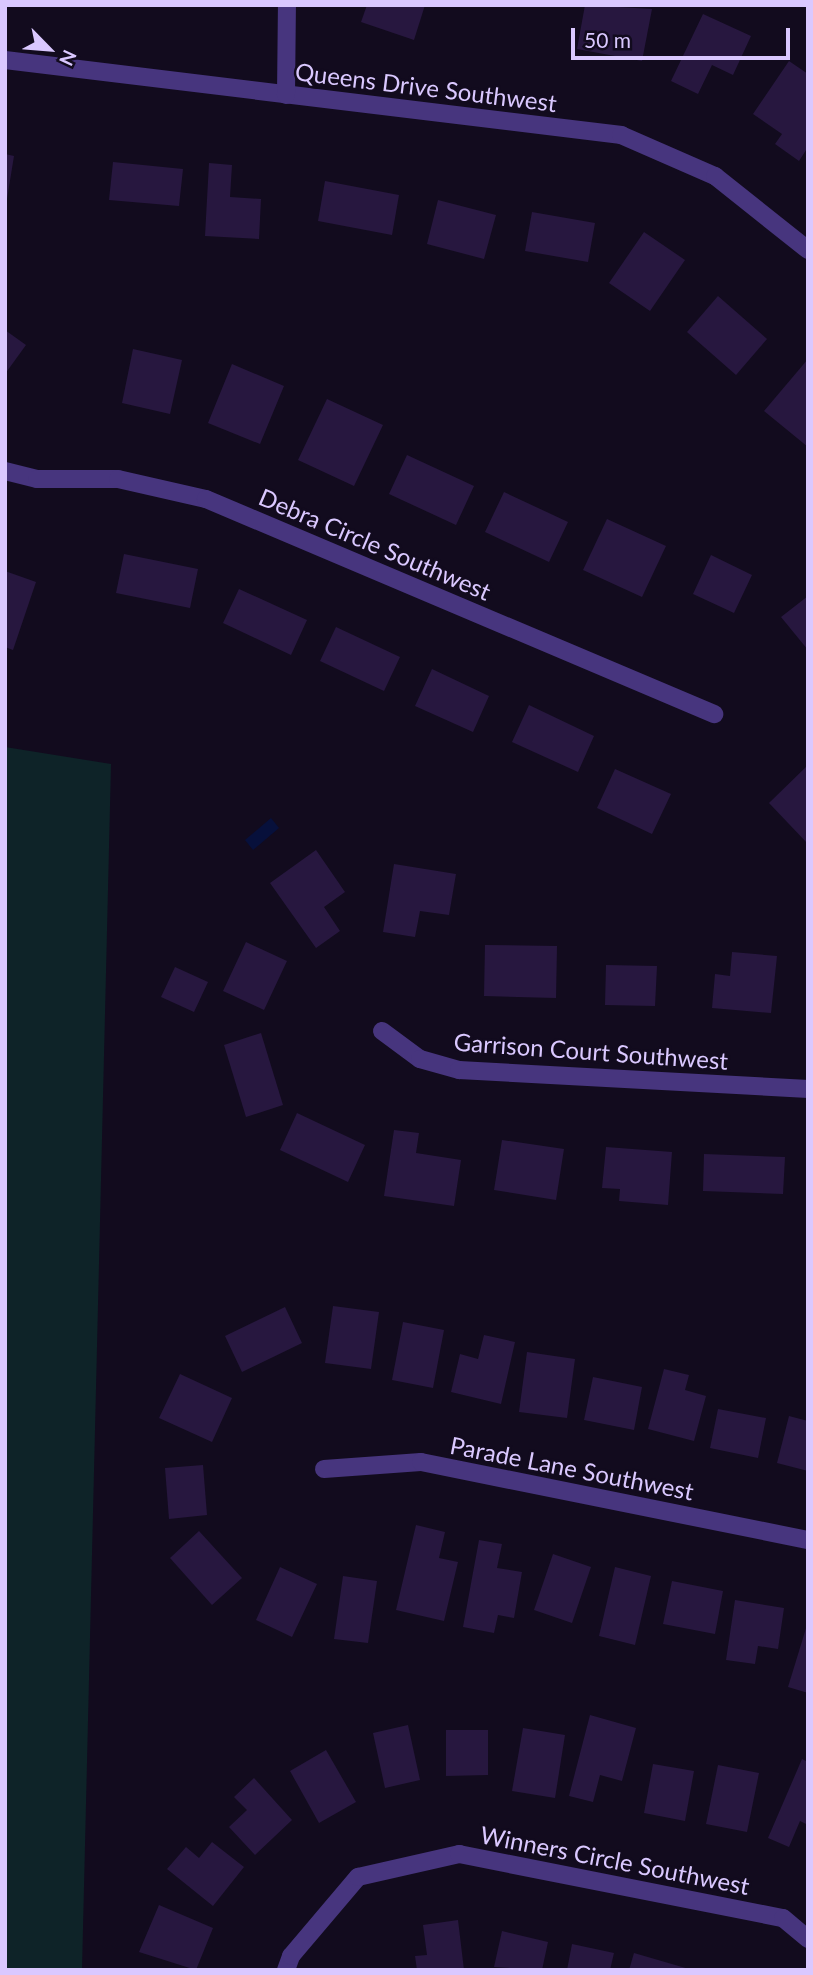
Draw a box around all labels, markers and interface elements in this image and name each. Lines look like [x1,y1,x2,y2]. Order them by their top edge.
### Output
north arrow [14,14,84,84]
scale bar [575,14,794,58]
text: 50 m [584,27,631,52]
text: N [55,47,82,70]
street label: Queens Drive Southwest [294,57,558,117]
street label: Debra Circle Southwest [255,482,495,606]
street label: Garrison Court Southwest [453,1027,729,1075]
street label: Parade Lane Southwest [448,1430,696,1506]
street label: Winners Circle Southwest [478,1820,752,1900]

